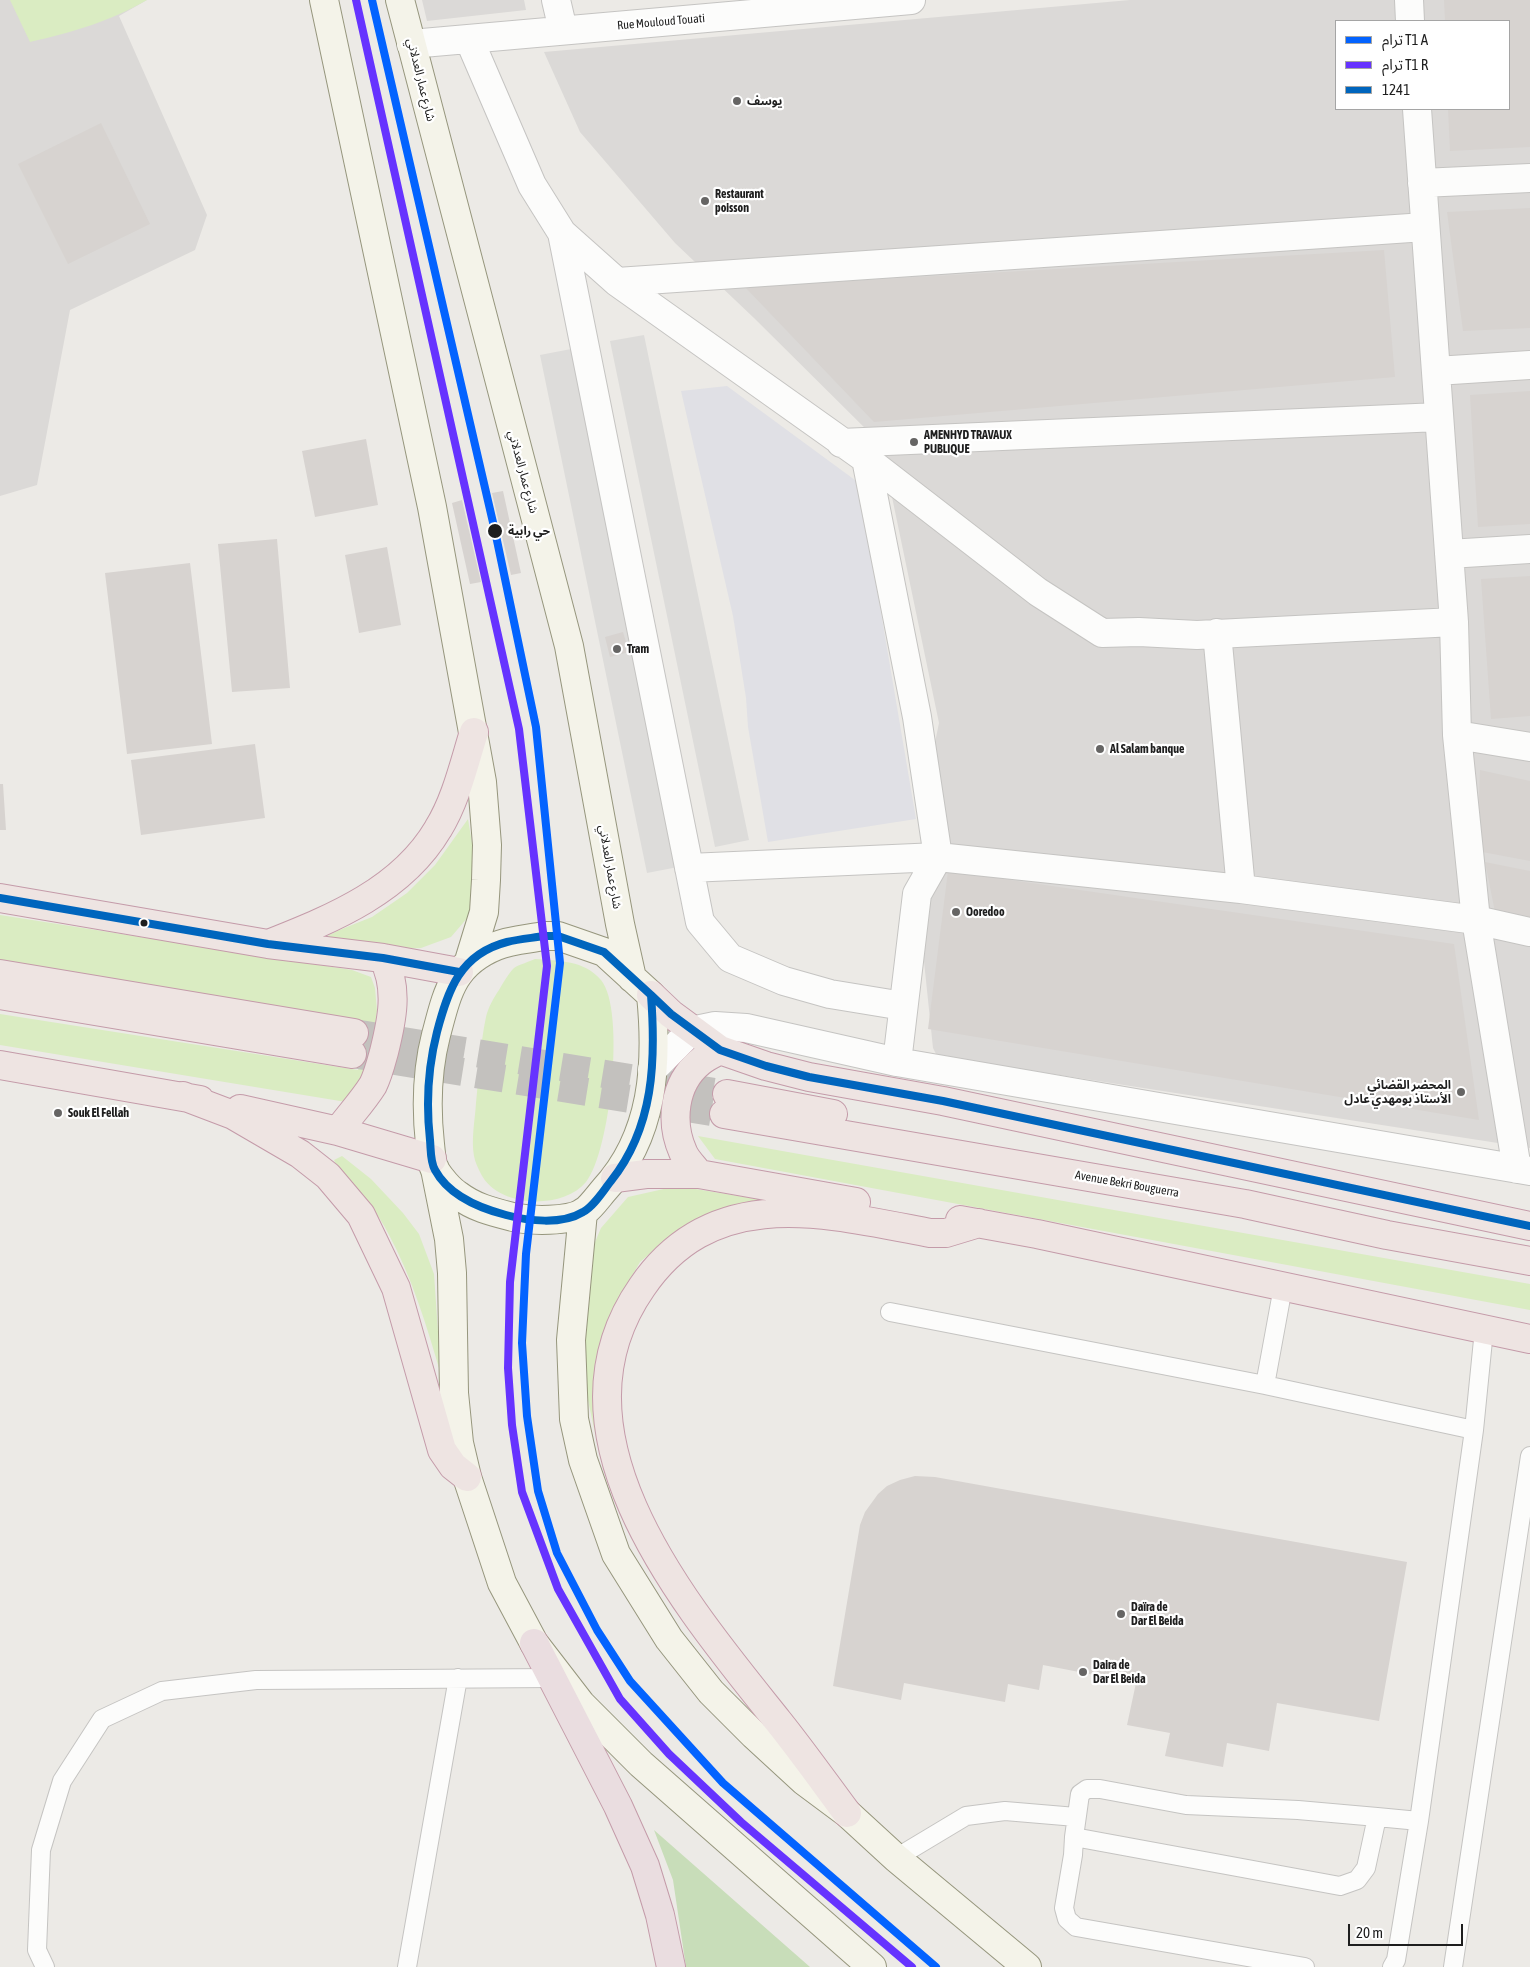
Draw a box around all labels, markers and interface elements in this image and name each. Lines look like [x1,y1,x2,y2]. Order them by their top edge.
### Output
street label: Rue Mouloud Touati [617,11,705,33]
legend [1335,20,1510,110]
text: ترام T1 A [1382,31,1428,48]
street label: شارع عمار العدلاني [404,37,438,123]
text: ترام T1 R [1382,56,1428,73]
text: 1241 [1382,81,1410,98]
place label: يوسف [747,94,782,108]
marker: يوسف [731,95,743,107]
place label: Restaurant poisson [715,187,764,215]
marker: Restaurant poisson [699,195,711,207]
place label: AMENHYD TRAVAUX PUBLIQUE [924,428,1012,456]
street label: شارع عمار العدلاني [505,429,541,515]
marker: AMENHYD TRAVAUX PUBLIQUE [908,436,920,448]
marker: حي رابية [486,522,504,540]
place label: حي رابية [508,524,550,538]
place label: Tram [627,642,649,656]
marker: Tram [611,643,623,655]
place label: Al Salam banque [1110,742,1184,756]
marker: Al Salam banque [1094,743,1106,755]
street label: شارع عمار العدلاني [596,824,624,910]
place label: Ooredoo [966,905,1005,919]
marker: Ooredoo [950,906,962,918]
unlabelled marker [139,918,149,928]
place label: المحضر القضائي الأستاذ بومهدي عادل [1344,1078,1451,1106]
marker: المحضر القضائي الأستاذ بومهدي عادل [1455,1086,1467,1098]
place label: Souk El Fellah [68,1106,129,1120]
marker: Souk El Fellah [52,1107,64,1119]
street label: Avenue Bekri Bouguerra [1074,1168,1180,1200]
place label: Daïra de Dar El Beida [1131,1600,1184,1628]
marker: Daïra de Dar El Beida [1115,1608,1127,1620]
place label: Daira de Dar El Beida [1093,1658,1146,1686]
marker: Daira de Dar El Beida [1077,1666,1089,1678]
scale bar [1350,1914,1465,1946]
text: 20 m [1356,1924,1383,1941]

